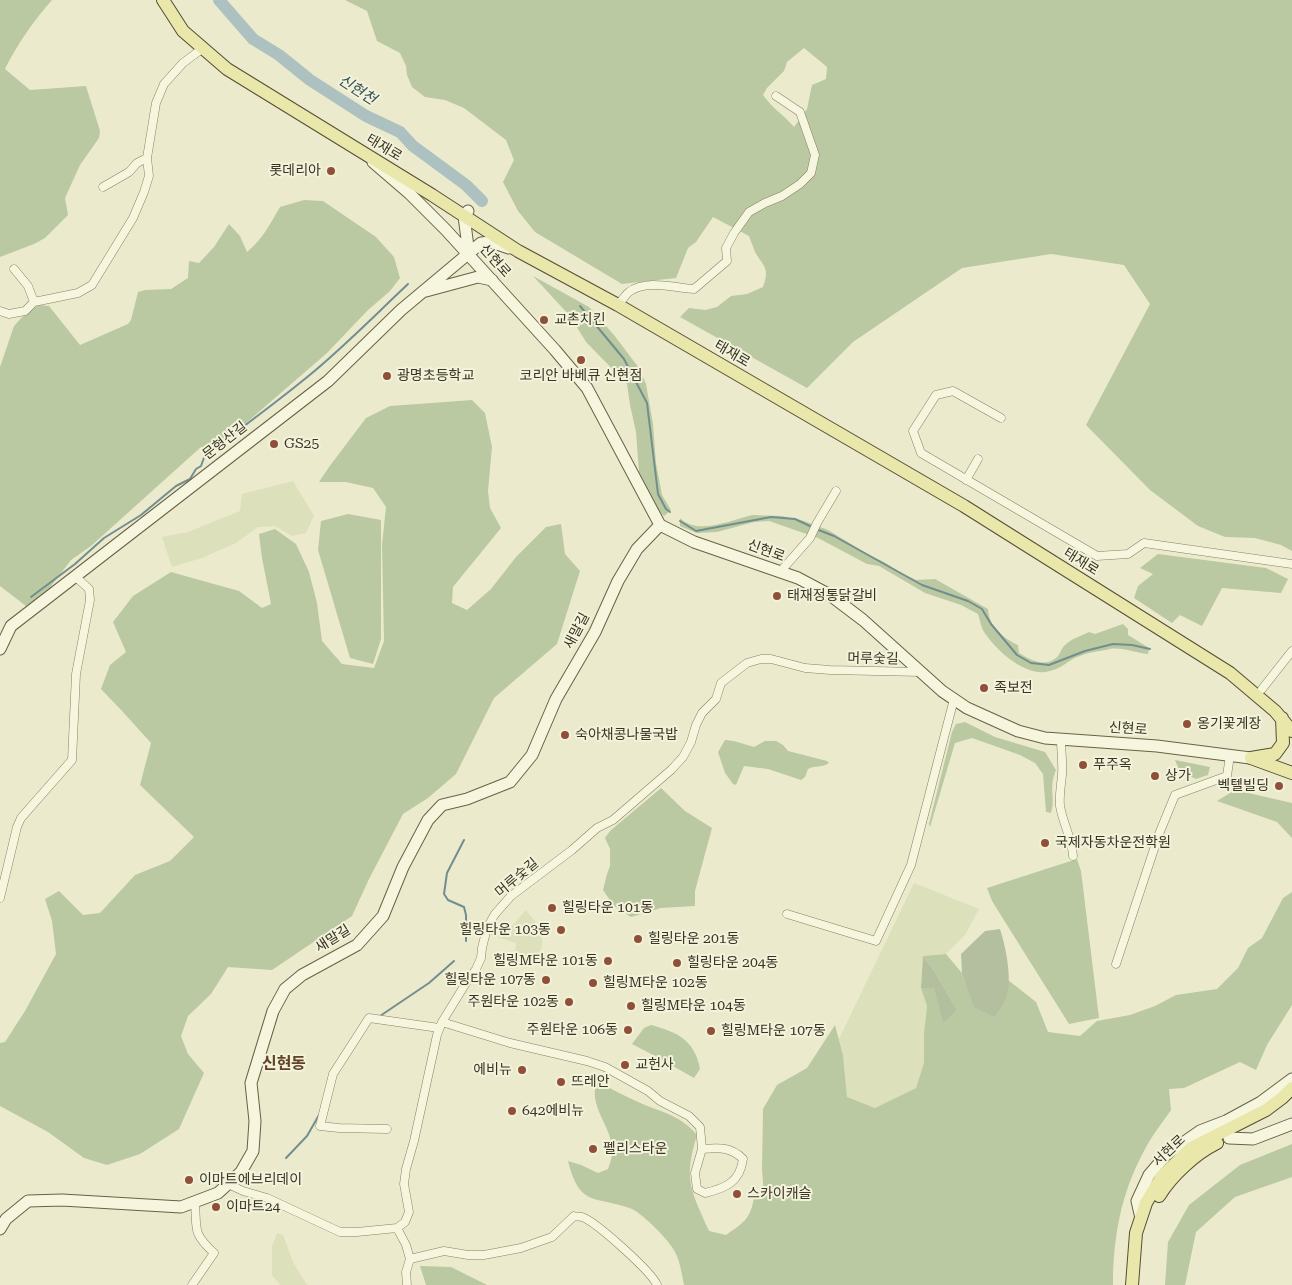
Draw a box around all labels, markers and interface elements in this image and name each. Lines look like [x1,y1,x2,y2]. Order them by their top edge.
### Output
water label: 신현천 [335,71,379,109]
street label: 태재로 [363,131,405,165]
place label: 롯데리아 [269,163,321,179]
marker: 롯데리아 [325,165,337,177]
street label: 신현로 [476,241,514,281]
place label: 교촌치킨 [554,312,606,328]
marker: 교촌치킨 [538,314,550,326]
street label: 태재로 [711,337,753,371]
marker: 코리안 바베큐 신현점 [575,354,587,366]
place label: 광명초등학교 [397,368,474,384]
place label: 코리안 바베큐 신현점 [519,368,643,384]
marker: 광명초등학교 [381,370,393,382]
street label: 문형산길 [200,419,250,463]
place label: GS25 [284,436,319,452]
marker: GS25 [268,438,280,450]
street label: 신현로 [745,536,787,566]
street label: 태재로 [1060,545,1102,579]
place label: 태재정통닭갈비 [787,588,877,604]
marker: 태재정통닭갈비 [771,590,783,602]
street label: 새말길 [561,610,593,652]
street label: 머루숯길 [847,650,899,668]
place label: 족보전 [994,680,1033,696]
marker: 족보전 [978,682,990,694]
place label: 옹기꽃게장 [1197,716,1261,732]
marker: 옹기꽃게장 [1181,718,1193,730]
street label: 신현로 [1108,719,1148,739]
place label: 숙아채콩나물국밥 [575,727,678,743]
marker: 숙아채콩나물국밥 [559,729,571,741]
place label: 푸주옥 [1093,757,1132,773]
marker: 푸주옥 [1077,759,1089,771]
place label: 상가 [1165,768,1191,784]
marker: 상가 [1149,770,1161,782]
place label: 벡텔빌딩 [1217,778,1269,794]
marker: 벡텔빌딩 [1273,780,1285,792]
place label: 국제자동차운전학원 [1055,835,1171,851]
marker: 국제자동차운전학원 [1039,837,1051,849]
street label: 머루숯길 [492,855,542,901]
place label: 힐링타운 101동 [562,900,653,916]
marker: 힐링타운 101동 [546,902,558,914]
street label: 새말길 [312,922,354,956]
place label: 힐링타운 103동 [460,922,551,938]
marker: 힐링타운 103동 [555,924,567,936]
place label: 힐링타운 201동 [648,931,739,947]
marker: 힐링타운 201동 [632,933,644,945]
place label: 힐링M타운 101동 [493,953,598,969]
marker: 힐링M타운 101동 [602,955,614,967]
place label: 힐링타운 204동 [687,955,778,971]
marker: 힐링타운 204동 [671,957,683,969]
place label: 힐링타운 107동 [445,972,536,988]
marker: 힐링타운 107동 [540,974,552,986]
place label: 힐링M타운 102동 [603,975,708,991]
marker: 힐링M타운 102동 [587,977,599,989]
place label: 주원타운 102동 [468,994,559,1010]
marker: 주원타운 102동 [563,996,575,1008]
place label: 힐링M타운 104동 [641,998,746,1014]
marker: 힐링M타운 104동 [625,1000,637,1012]
place label: 주원타운 106동 [527,1022,618,1038]
place label: 힐링M타운 107동 [721,1023,826,1039]
marker: 주원타운 106동 [622,1024,634,1036]
marker: 힐링M타운 107동 [705,1025,717,1037]
district label: 신현동 [262,1054,306,1074]
place label: 교헌사 [635,1057,674,1073]
marker: 교헌사 [619,1059,631,1071]
place label: 에비뉴 [473,1062,512,1078]
marker: 에비뉴 [516,1064,528,1076]
place label: 뜨레안 [571,1074,610,1090]
marker: 뜨레안 [555,1076,567,1088]
place label: 642에비뉴 [522,1103,584,1119]
marker: 642에비뉴 [506,1105,518,1117]
street label: 서현로 [1149,1132,1189,1170]
place label: 펠리스타운 [603,1141,667,1157]
marker: 펠리스타운 [587,1143,599,1155]
place label: 이마트에브리데이 [199,1172,302,1188]
marker: 이마트에브리데이 [183,1174,195,1186]
place label: 스카이캐슬 [747,1186,811,1202]
marker: 스카이캐슬 [731,1188,743,1200]
place label: 이마트24 [226,1199,280,1215]
marker: 이마트24 [210,1201,222,1213]

